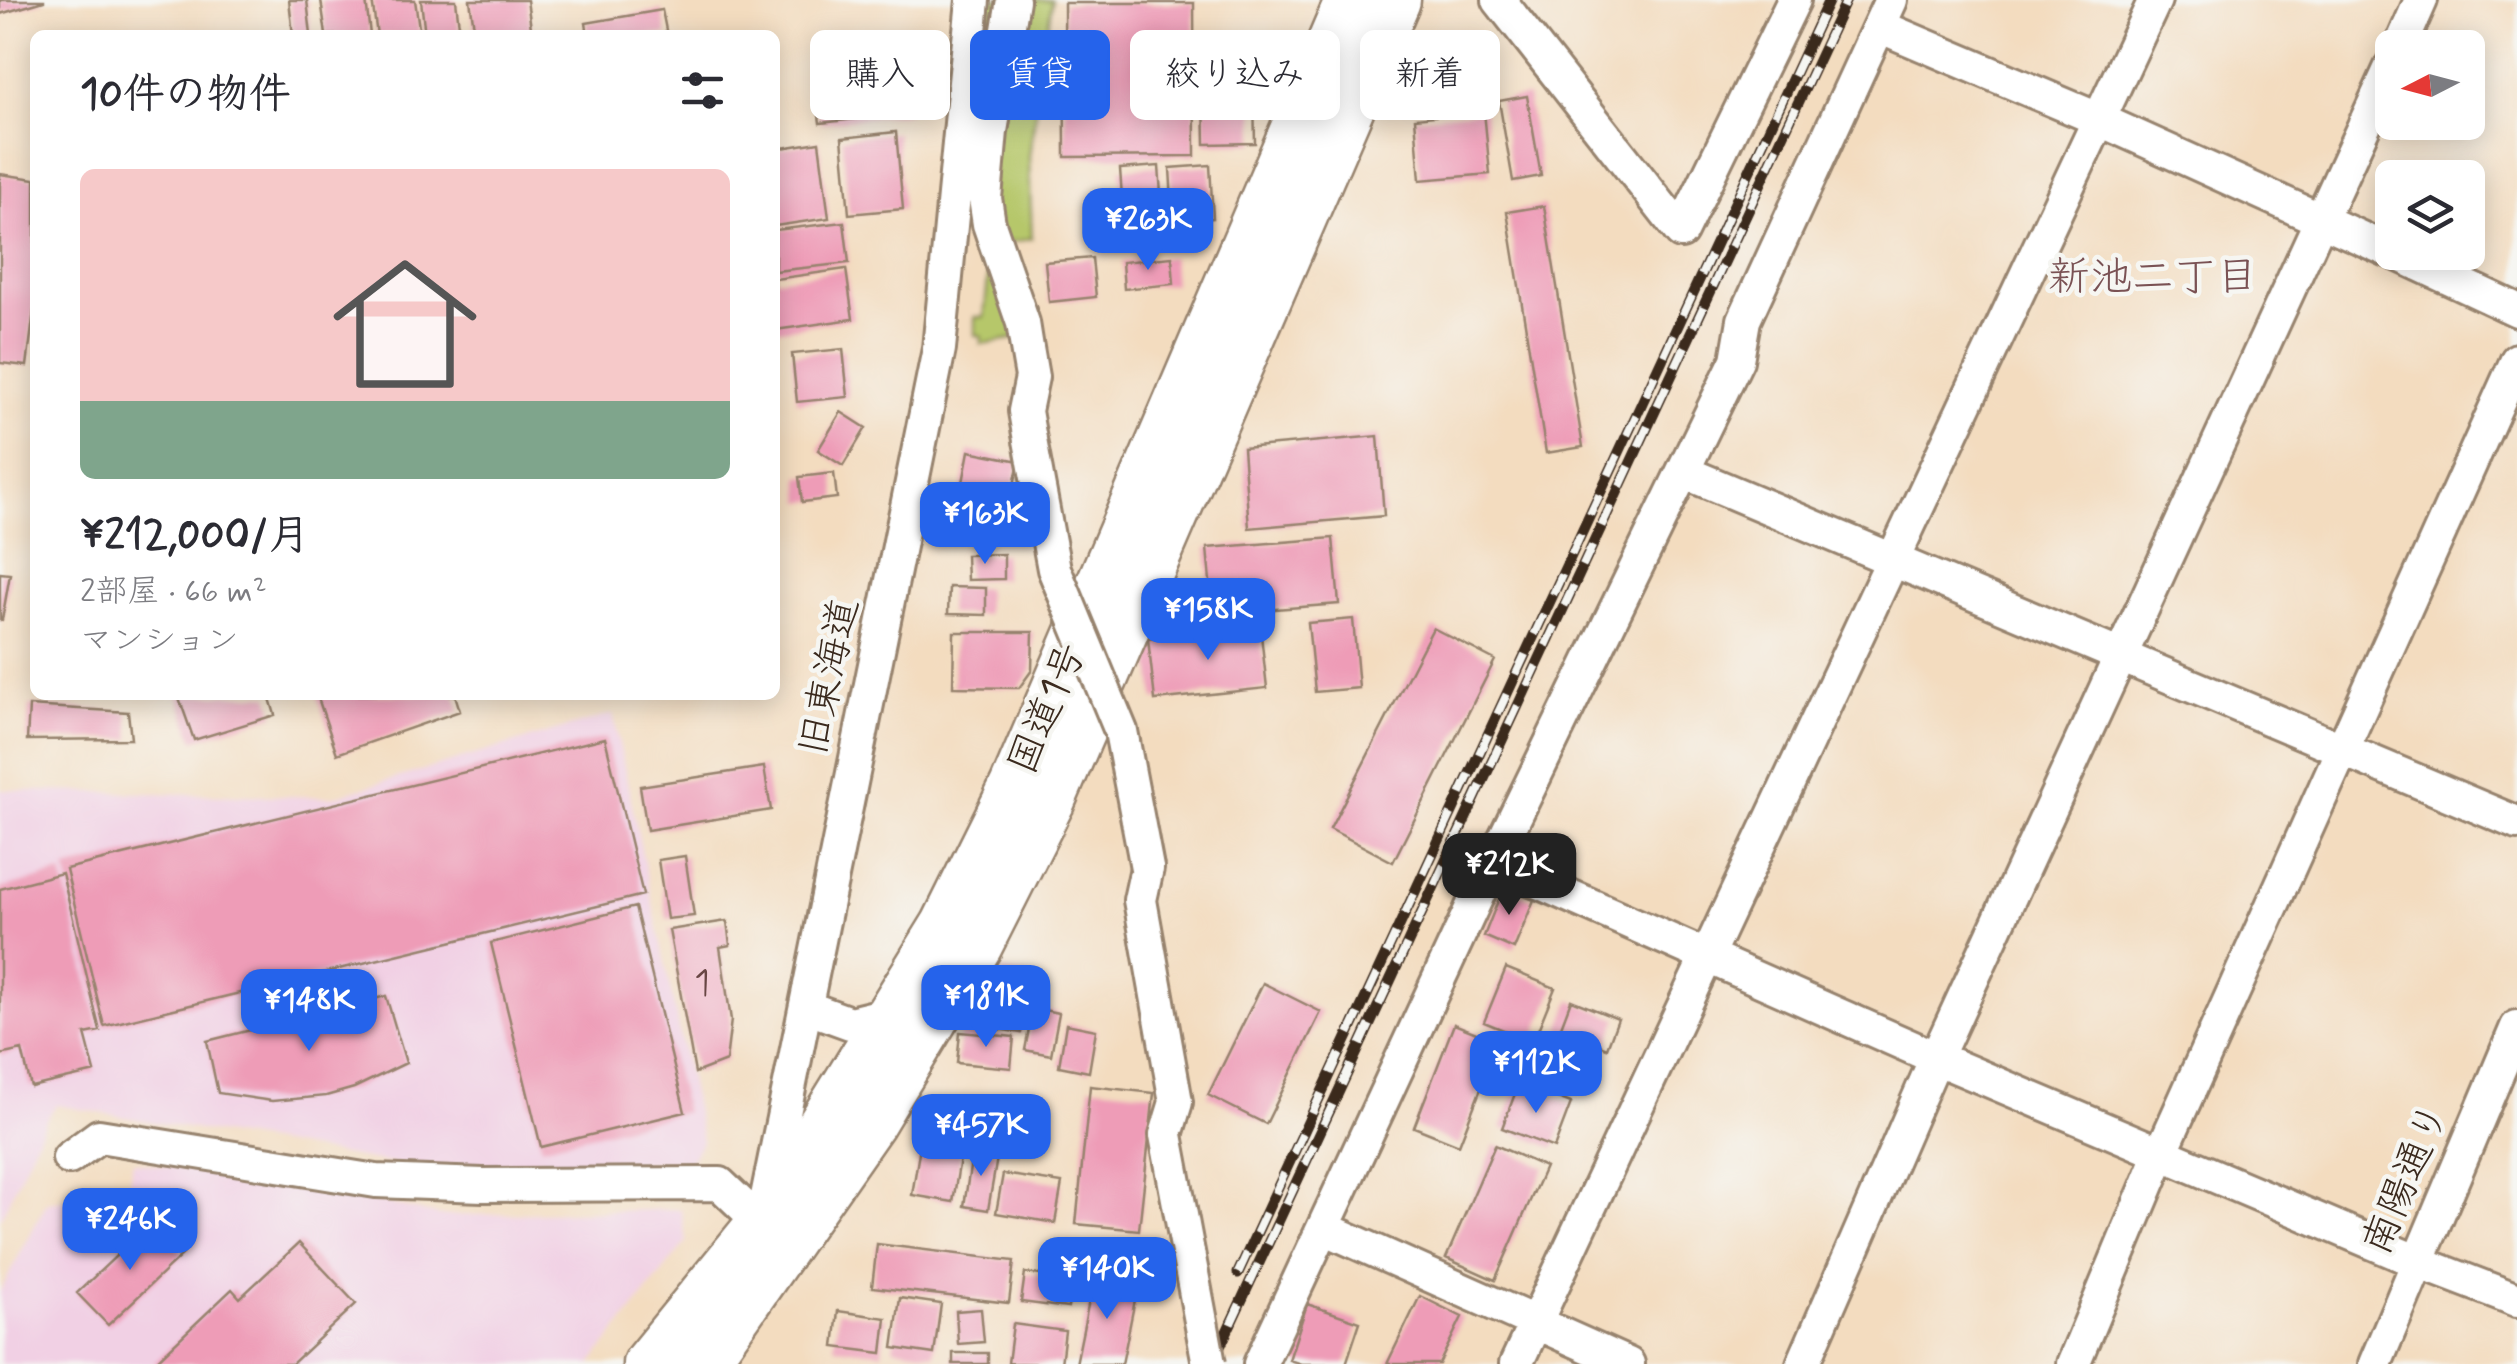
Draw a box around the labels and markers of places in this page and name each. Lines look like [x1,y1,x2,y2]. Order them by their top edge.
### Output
pin: ¥263K [1078,188,1218,273]
pin: ¥163K [915,482,1055,567]
pin: ¥158K [1138,578,1278,663]
pin: ¥212K [1439,833,1579,918]
pin: ¥181K [916,965,1056,1050]
pin: ¥148K [239,969,379,1054]
pin: ¥112K [1466,1031,1606,1116]
pin: ¥457K [911,1094,1051,1179]
pin: ¥246K [60,1188,200,1273]
pin: ¥140K [1037,1237,1177,1322]

